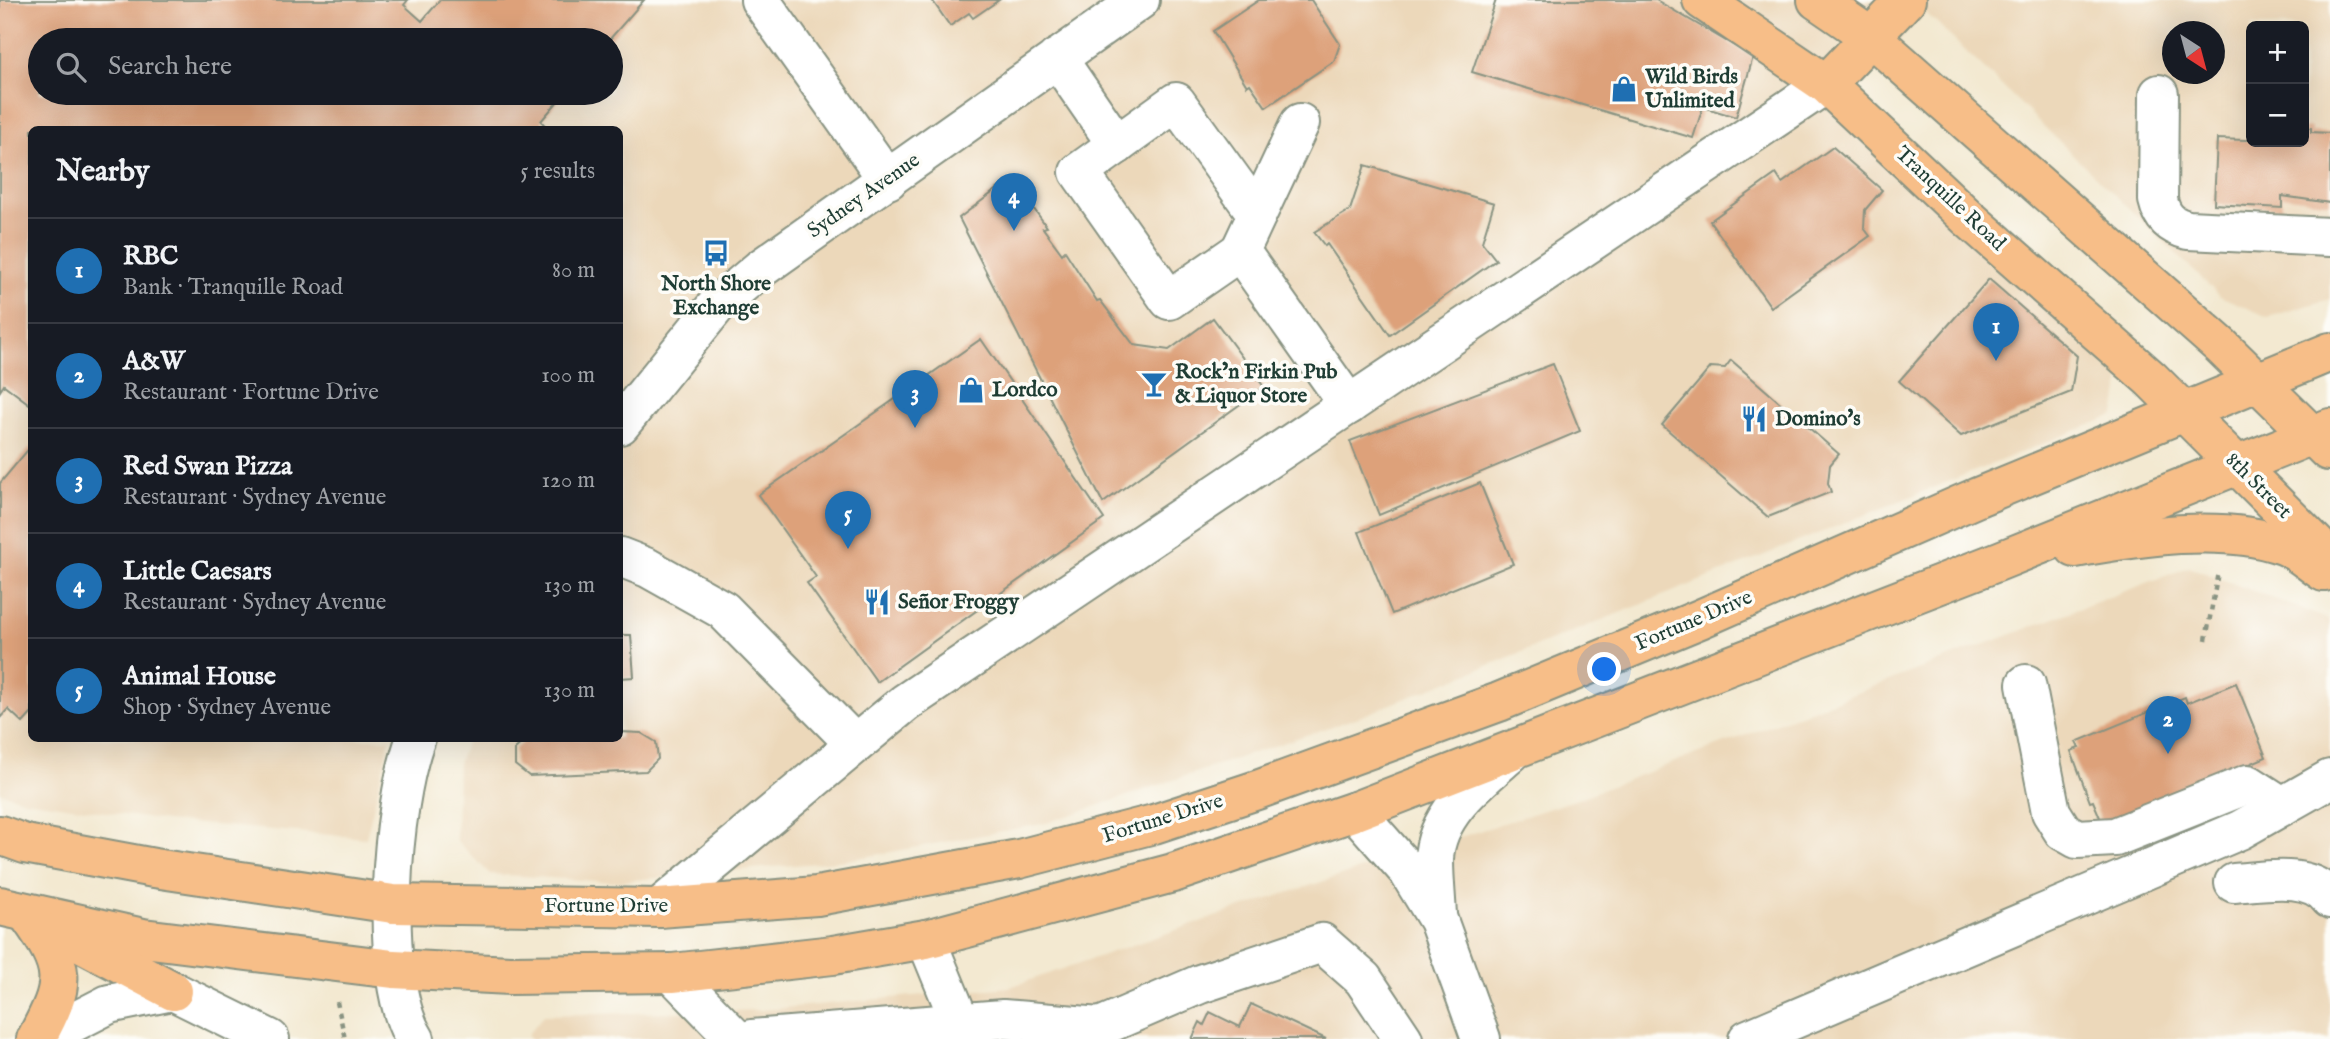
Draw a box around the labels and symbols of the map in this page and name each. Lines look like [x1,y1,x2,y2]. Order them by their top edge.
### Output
north arrow [2162,21,2225,84]
place label: Wild Birds Unlimited [1644,64,1738,115]
shop icon: Wild Birds Unlimited [1609,74,1639,104]
street label: Tranquille Road [1889,141,2012,258]
street label: Sydney Avenue [802,147,926,245]
pin: 4 [991,173,1037,231]
bus stop icon: North Shore Exchange [701,238,731,268]
place label: North Shore Exchange [660,271,771,322]
pin: 1 [1973,303,2019,361]
place label: Rock’n Firkin Pub & Liquor Store [1175,359,1338,410]
bar icon: Rock’n Firkin Pub & Liquor Store [1139,369,1169,399]
pin: 3 [892,370,938,428]
shop icon: Lordco [956,375,986,405]
place label: Lordco [992,377,1058,404]
restaurant icon: Domino's [1739,404,1769,434]
place label: Domino's [1775,406,1861,433]
street label: 8th Street [2219,447,2297,525]
pin: 5 [825,491,871,549]
street label: Fortune Drive [1631,584,1757,658]
restaurant icon: Señor Froggy [862,587,892,617]
place label: Señor Froggy [898,589,1020,616]
your location [1587,652,1621,686]
pin: 2 [2145,696,2191,754]
street label: Fortune Drive [1100,788,1227,850]
street label: Fortune Drive [544,893,669,920]

